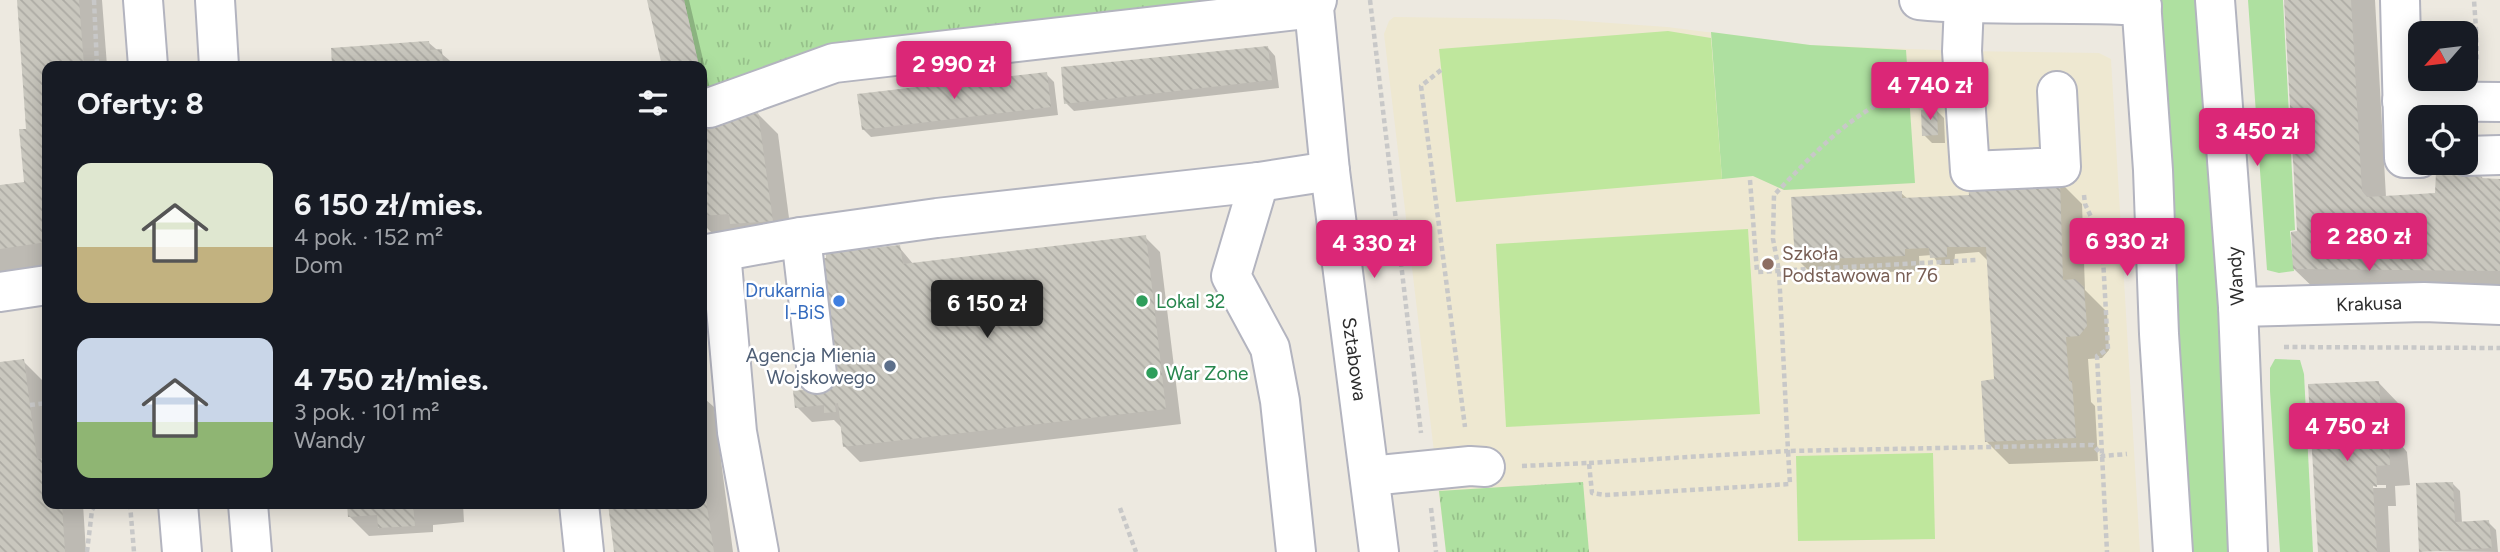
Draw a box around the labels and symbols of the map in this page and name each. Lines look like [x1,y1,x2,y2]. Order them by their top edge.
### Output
north arrow [2408,21,2478,91]
pin: 2 990 zł [882,42,1026,101]
pin: 4 740 zł [1858,62,2002,122]
pin: 3 450 zł [2185,108,2329,168]
pin: 2 280 zł [2297,214,2441,273]
pin: 6 930 zł [2055,218,2199,278]
pin: 4 330 zł [1302,220,1446,280]
place label: Szkoła Podstawowa nr 76 [1782,242,1938,287]
street label: Wandy [2222,246,2249,306]
marker: Szkoła Podstawowa nr 76 [1760,256,1776,272]
place label: Drukarnia I-BiS [745,279,825,324]
pin: 6 150 zł [915,280,1059,340]
place label: Lokal 32 [1156,290,1225,313]
street label: Krakusa [2336,291,2402,316]
marker: Drukarnia I-BiS [831,293,847,309]
marker: Lokal 32 [1134,293,1150,309]
street label: Sztabowa [1337,316,1372,402]
place label: Agencja Mienia Wojskowego [746,344,876,389]
marker: Agencja Mienia Wojskowego [882,358,898,374]
place label: War Zone [1166,362,1248,385]
marker: War Zone [1144,365,1160,381]
pin: 4 750 zł [2275,404,2419,463]

